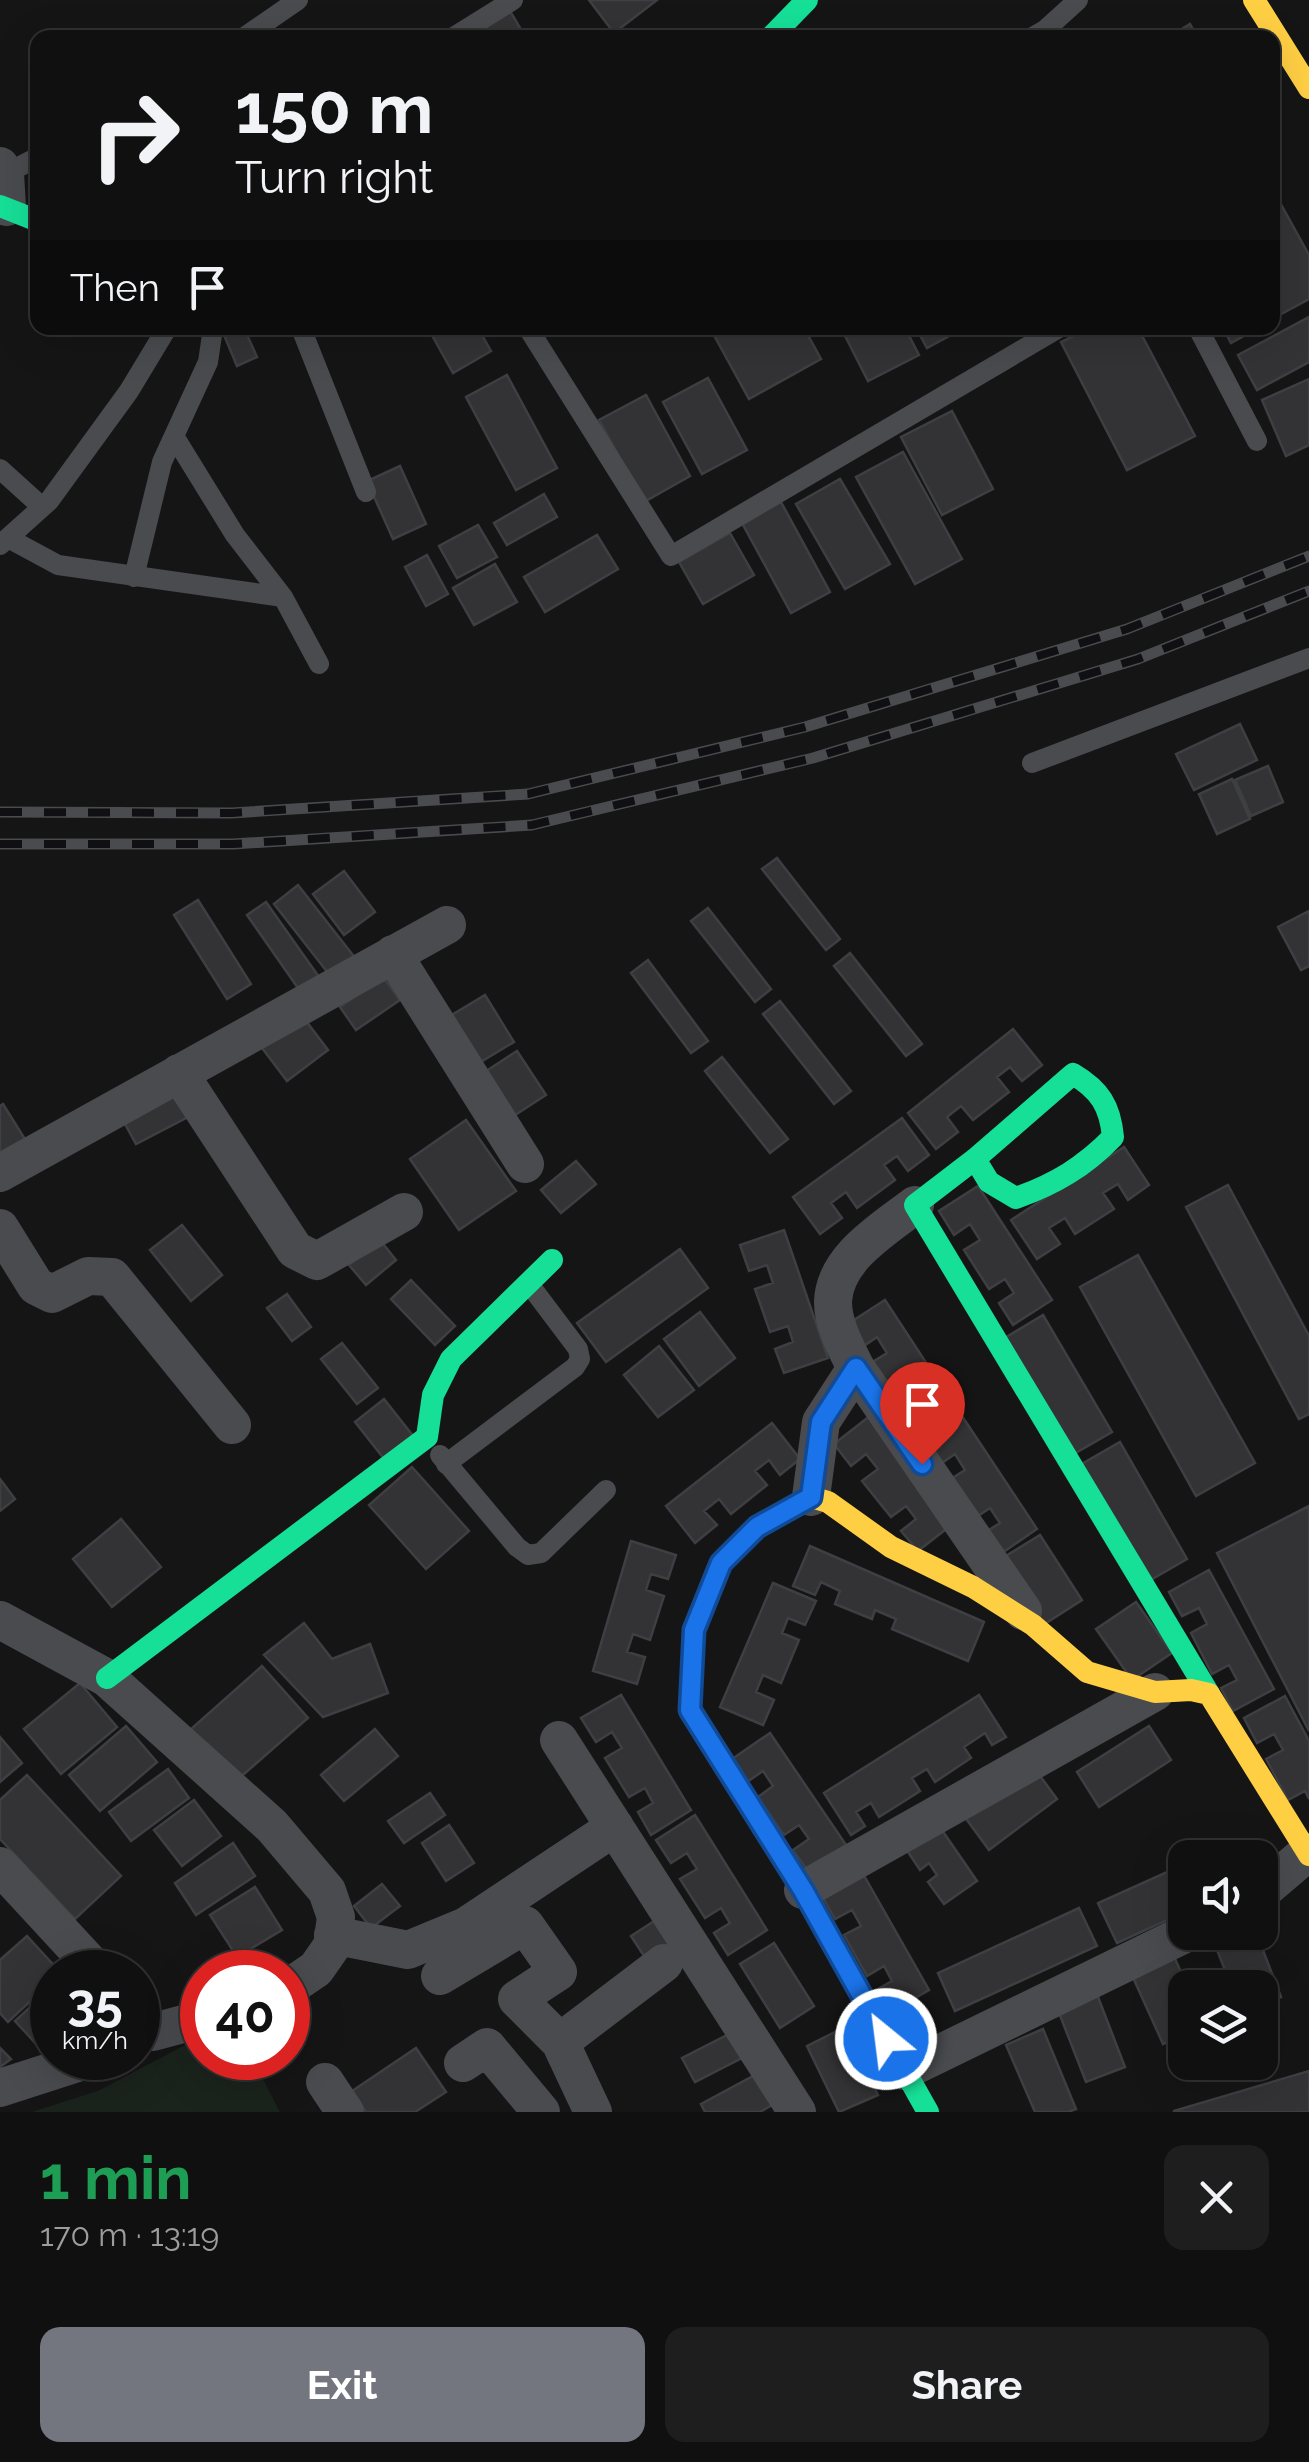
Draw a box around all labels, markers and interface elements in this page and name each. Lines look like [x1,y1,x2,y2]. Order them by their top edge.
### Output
text: 150 m [235,67,433,149]
icon: right [70,70,200,200]
text: Turn right [235,151,433,204]
icon: arrive [180,260,235,315]
text: Then [70,265,160,310]
pin [880,1362,965,1465]
icon: arrive [895,1377,950,1432]
map controls [1168,1840,1278,2080]
button: sound [1168,1840,1278,1950]
speed limit sign: 40 [180,1950,310,2080]
button: layers [1168,1970,1278,2080]
text: 35 [67,1973,123,2032]
position arrow [834,1987,938,2091]
text: km/h [62,2025,128,2055]
text: 1 min [40,2143,191,2213]
button: close [1164,2145,1269,2250]
text: 170 m · 13:19 [40,2216,219,2253]
button: Exit [40,2327,645,2442]
button: Share [665,2327,1269,2442]

